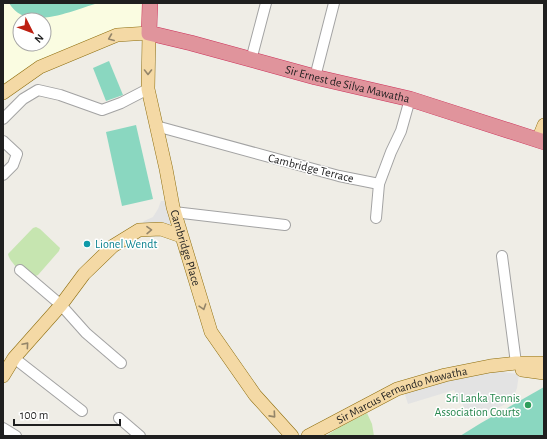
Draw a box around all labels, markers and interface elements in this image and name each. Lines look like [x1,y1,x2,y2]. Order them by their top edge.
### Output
north arrow [12,12,52,52]
text: N [32,32,46,45]
one-way arrow [107,33,114,41]
street label: Sir Ernest de Silva Mawatha [284,63,411,105]
one-way arrow [144,69,152,75]
street label: Cambridge Terrace [267,152,355,184]
street label: Cambridge Place [168,208,203,287]
one-way arrow [146,226,152,234]
place label: Lionel Wendt [95,238,157,250]
marker: Lionel Wendt [82,239,92,249]
one-way arrow [198,304,207,311]
one-way arrow [22,342,29,349]
street label: Sir Marcus Fernando Mawatha [334,365,469,426]
place label: Sri Lanka Tennis Association Courts [435,392,520,418]
marker: Sri Lanka Tennis Association Courts [523,400,533,410]
scale bar [14,401,120,427]
text: 100 m [20,409,48,421]
one-way arrow [269,410,276,418]

